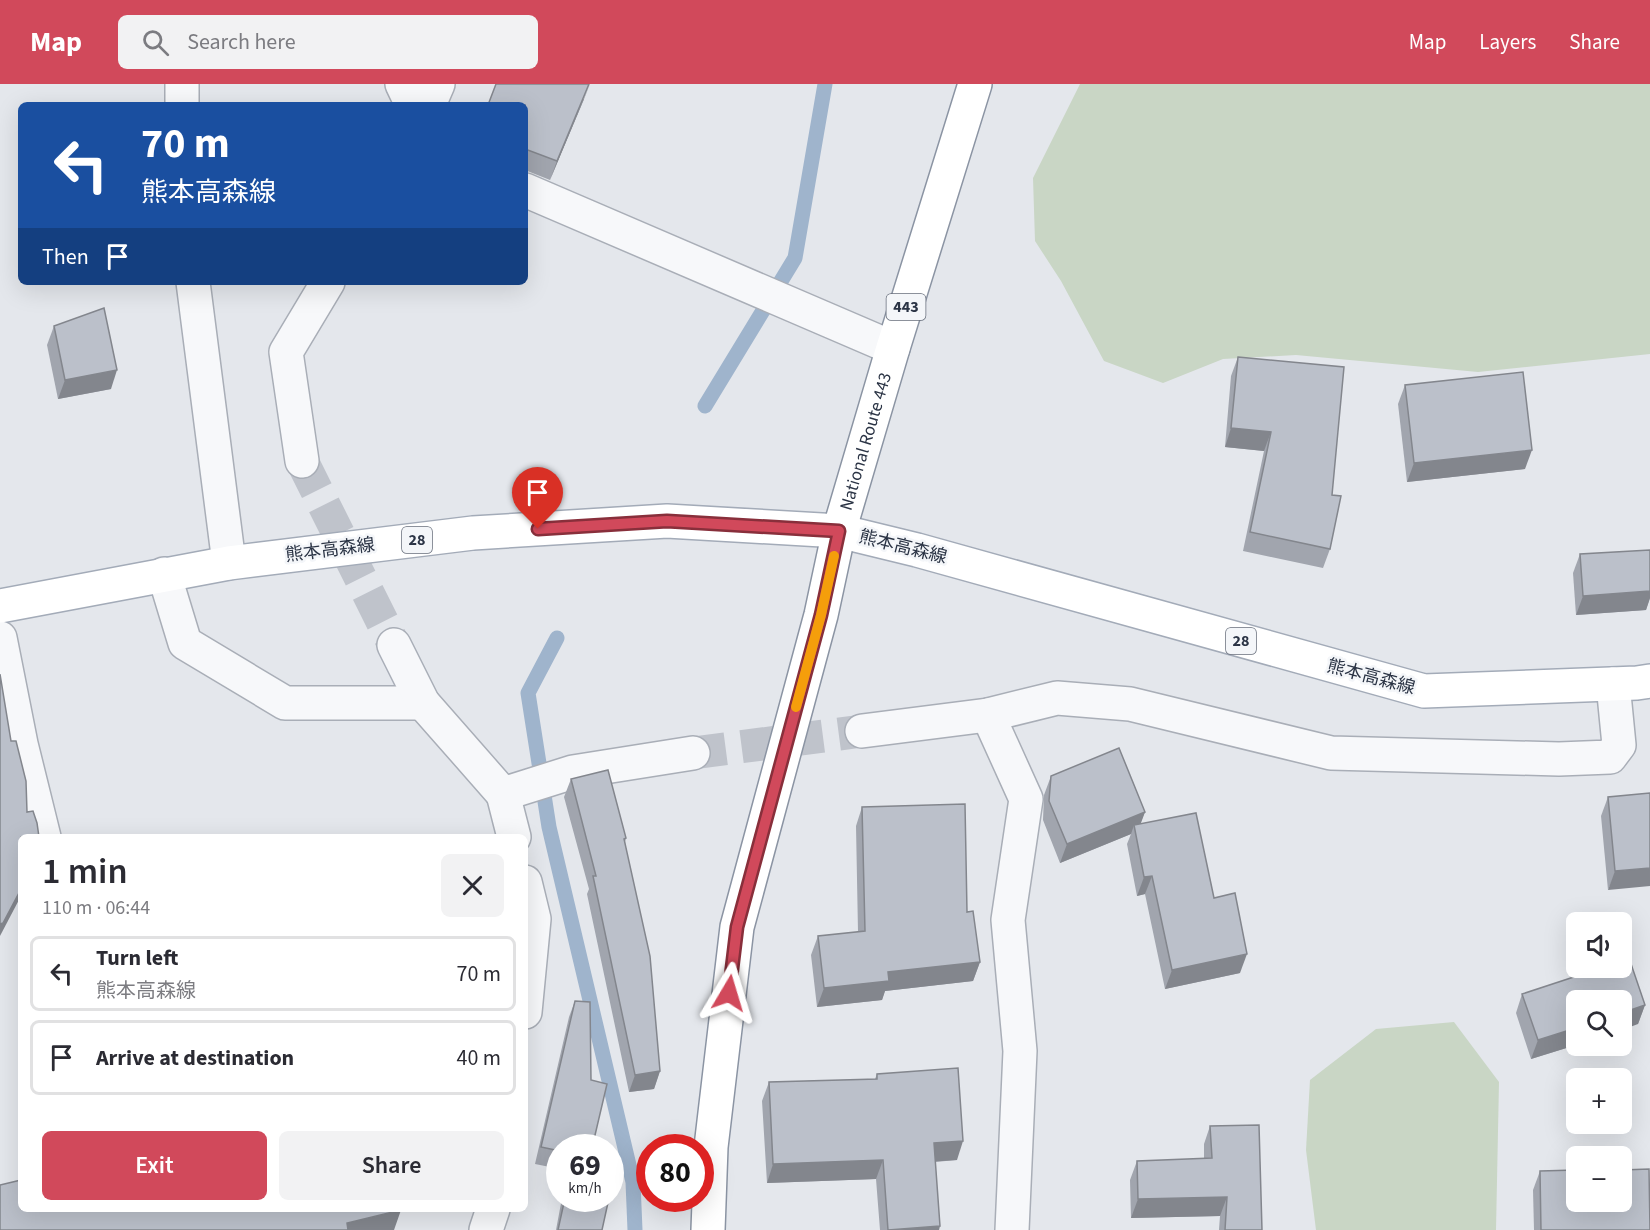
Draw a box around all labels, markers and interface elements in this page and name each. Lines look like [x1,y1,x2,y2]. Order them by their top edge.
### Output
search box [118,15,538,69]
text: Map [30,22,82,62]
icon: search [139,26,172,59]
text: Search here [187,26,296,58]
text: Map [1409,27,1446,57]
text: Layers [1479,27,1536,57]
text: Share [1569,27,1620,57]
text: 70 m [141,114,230,174]
icon: left [42,126,120,204]
text: 熊本高森線 [141,173,276,212]
icon: arrive [101,240,134,273]
text: Then [42,241,89,273]
road number: 443 [886,294,926,320]
street label: National Route 443 [833,369,898,513]
pin [512,467,563,529]
icon: arrive [521,476,554,509]
street label: 熊本高森線 [856,524,950,570]
road number: 28 [402,527,432,553]
street label: 熊本高森線 [284,532,376,568]
road number: 28 [1226,628,1256,654]
street label: 熊本高森線 [1324,653,1418,701]
text: 1 min [42,846,128,897]
button: close [441,854,504,917]
text: 110 m · 06:44 [42,894,150,922]
map controls [1566,912,1632,1212]
button: sound [1566,912,1632,978]
text: Turn left [96,942,178,974]
icon: left [45,957,78,990]
text: 70 m [456,958,501,990]
position arrow [697,961,761,1025]
text: 熊本高森線 [96,977,196,1005]
button: search [1566,990,1632,1056]
icon: arrive [45,1041,78,1074]
text: Arrive at destination [96,1042,294,1074]
text: 40 m [456,1042,501,1074]
button: + [1566,1068,1632,1134]
button: Exit [42,1131,267,1200]
button: Share [279,1131,504,1200]
speed limit sign: 80 [636,1134,714,1212]
text: 69 [569,1144,601,1187]
button: − [1566,1146,1632,1212]
text: km/h [568,1178,602,1199]

